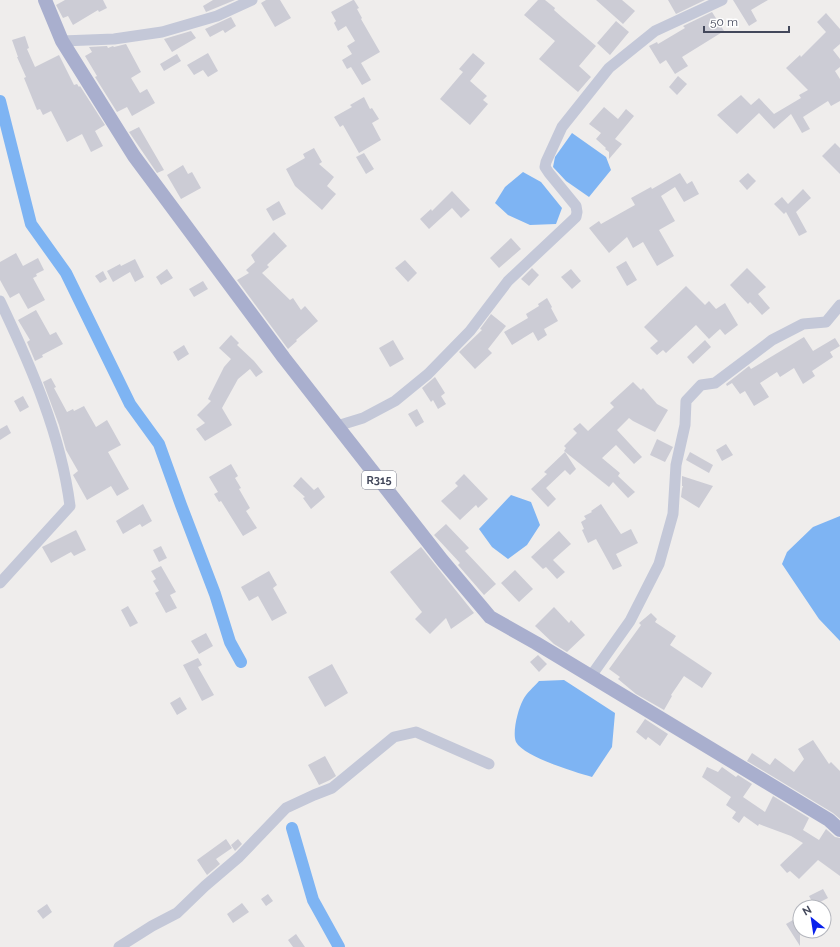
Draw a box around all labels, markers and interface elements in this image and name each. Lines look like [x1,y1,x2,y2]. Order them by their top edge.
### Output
scale bar [704,8,789,34]
text: 50 m [710,15,738,29]
road number: R315 [362,471,396,489]
north arrow [792,899,832,939]
text: N [800,903,814,919]

